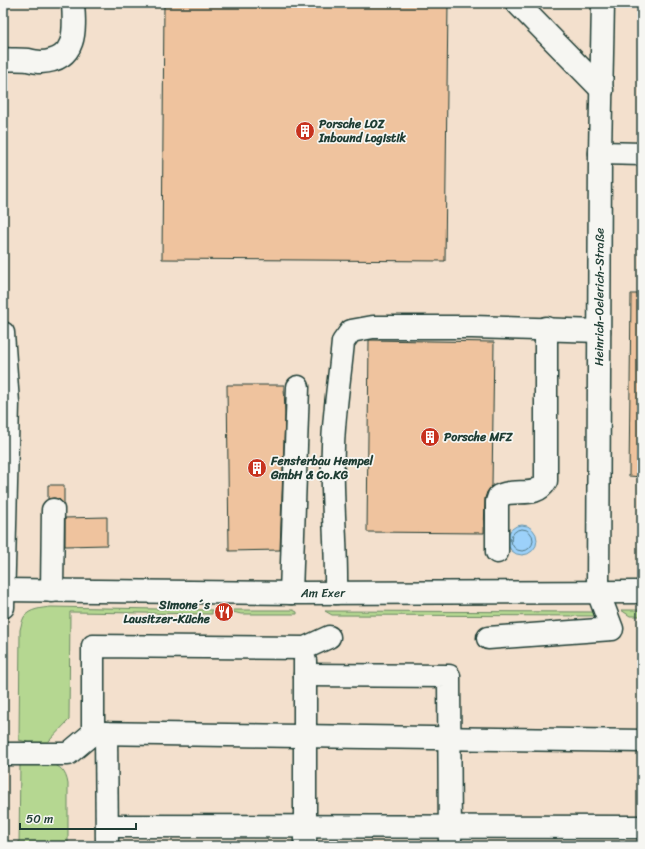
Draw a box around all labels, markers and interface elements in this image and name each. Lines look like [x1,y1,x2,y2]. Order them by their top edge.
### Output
place label: Porsche LOZ Inbound Logistik [318,113,406,149]
building icon: Porsche LOZ Inbound Logistik [294,120,316,142]
street label: Heinrich-Oelerich-Straße [588,228,611,366]
building icon: Porsche MFZ [419,426,441,448]
place label: Porsche MFZ [444,426,514,448]
place label: Fensterbau Hempel GmbH & Co.KG [270,450,374,486]
building icon: Fensterbau Hempel GmbH & Co.KG [246,457,268,479]
street label: Am Exer [300,582,346,604]
place label: Simone´s Lausitzer-Küche [123,594,211,630]
restaurant icon: Simone´s Lausitzer-Küche [213,601,235,623]
scale bar [20,805,136,831]
text: 50 m [26,808,53,830]

